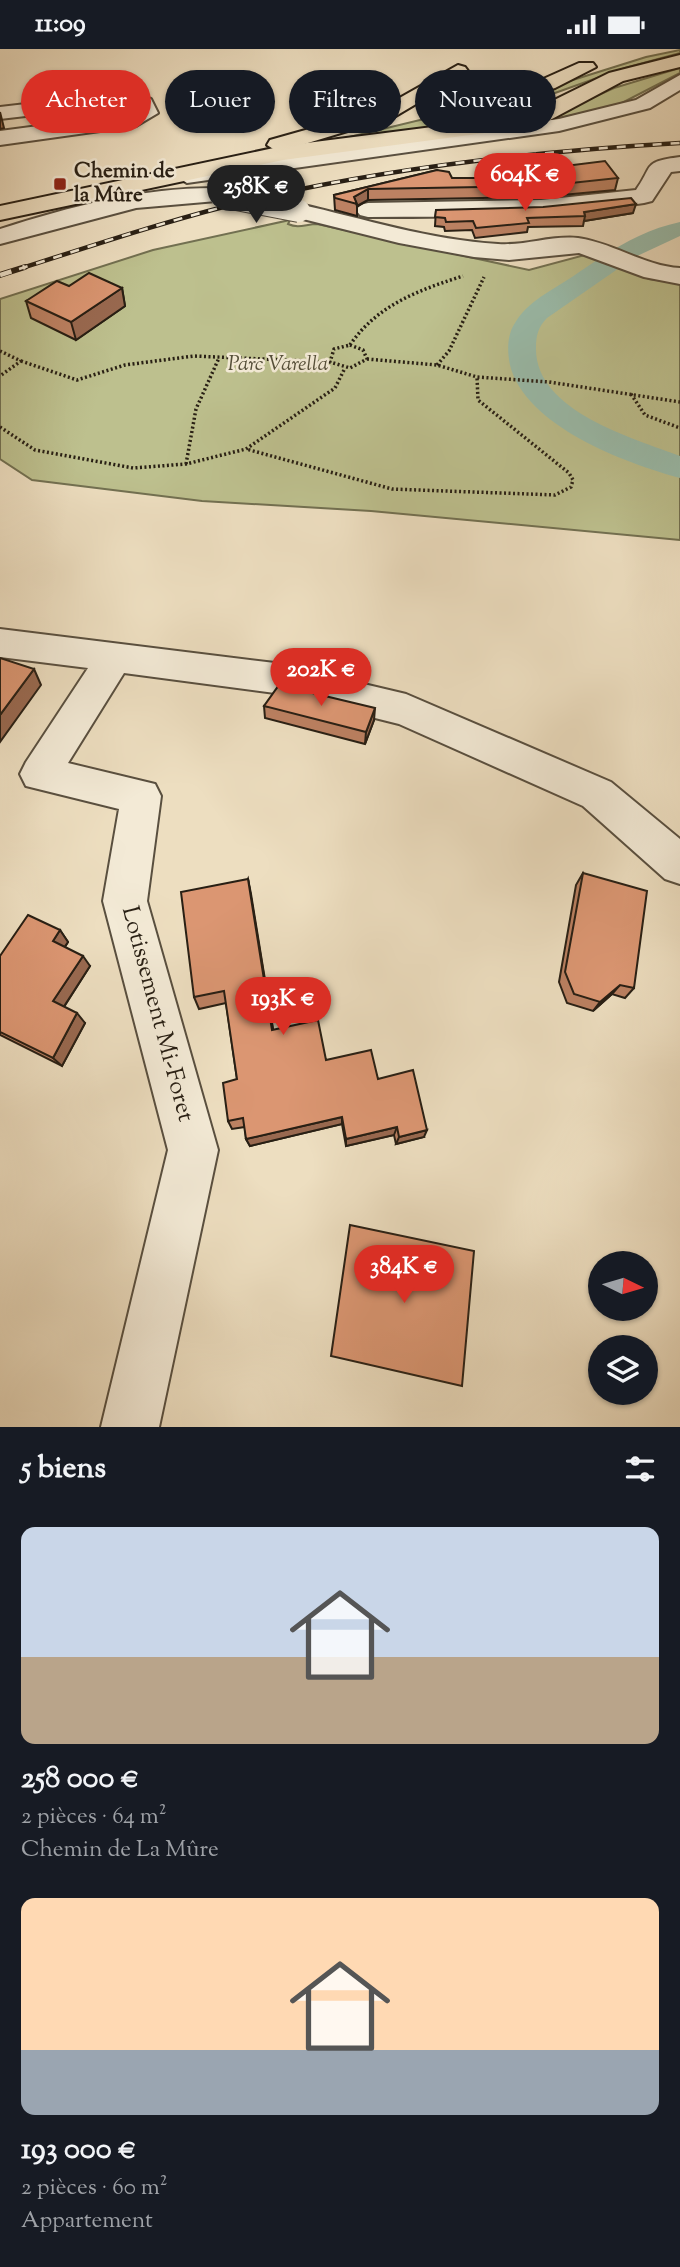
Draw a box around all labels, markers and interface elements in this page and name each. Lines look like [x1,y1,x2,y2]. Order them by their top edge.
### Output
text: 11:09 [35,6,86,43]
chip: Acheter [21,70,151,133]
chip: Louer [165,70,275,133]
chip: Filtres [289,70,401,133]
chip: Nouveau [415,70,556,133]
pin: 604K € [468,153,582,213]
place label: Chemin de la Mûre [74,157,175,211]
text: 604K € [490,159,560,192]
pin: 258K € [199,165,313,225]
text: 258K € [223,171,289,204]
marker: Chemin de la Mûre [52,176,68,192]
park label: Parc Varella [228,350,328,380]
pin: 202K € [264,649,378,708]
text: 202K € [286,654,356,687]
street label: Lotissement Mi-Foret [112,902,202,1126]
pin: 193K € [226,977,340,1037]
text: 193K € [251,983,315,1016]
pin: 384K € [347,1245,461,1305]
text: 384K € [370,1251,438,1284]
north arrow [588,1251,658,1321]
map controls [588,1251,658,1405]
button: layers [588,1335,658,1405]
text: 5 biens [21,1448,106,1491]
icon: filters [621,1450,659,1488]
icon: home [277,1572,403,1698]
text: 258 000 € [21,1758,139,1801]
text: 2 pièces · 64 m² [21,1801,167,1834]
text: Chemin de La Mûre [21,1834,219,1867]
icon: home [277,1943,403,2069]
text: 193 000 € [21,2129,136,2172]
text: 2 pièces · 60 m² [21,2172,168,2205]
text: Appartement [21,2205,153,2238]

